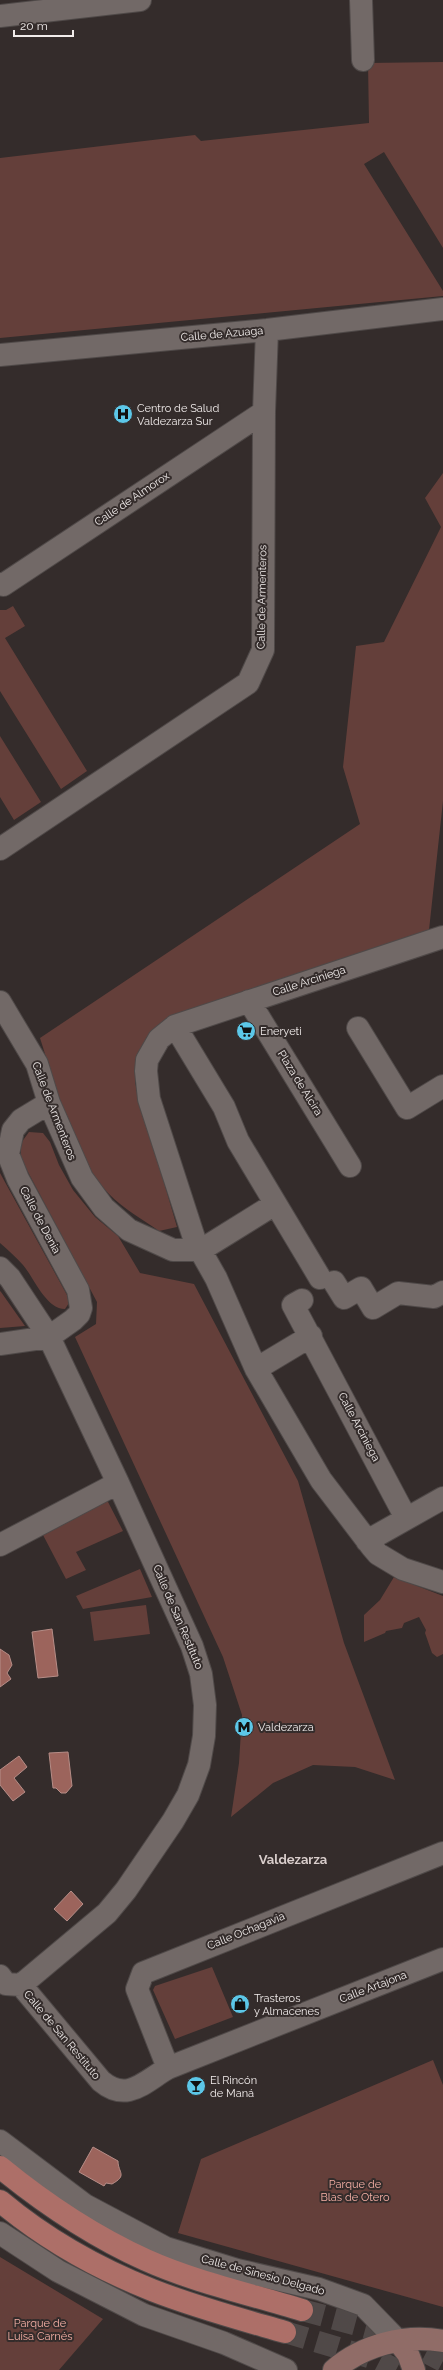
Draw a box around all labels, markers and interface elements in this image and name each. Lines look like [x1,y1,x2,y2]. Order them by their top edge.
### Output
scale bar [14,12,73,38]
text: 20 m [20,19,48,33]
street label: Calle de Azuaga [180,324,264,344]
place label: Centro de Salud Valdezarza Sur [137,402,219,428]
hospital icon: Centro de Salud Valdezarza Sur [112,403,134,425]
street label: Calle de Almorox [92,469,172,529]
street label: Calle de Armenteros [255,545,269,649]
street label: Calle Arciniega [271,963,347,999]
supermarket icon: Eneryeti [235,1020,257,1042]
place label: Eneryeti [260,1025,302,1038]
street label: Plaza de Alcira [275,1048,325,1118]
street label: Calle de Armenteros [29,1060,79,1162]
street label: Calle de Denia [17,1184,63,1256]
street label: Calle Arciniega [335,1390,383,1464]
street label: Calle de San Restituto [150,1563,206,1671]
metro station icon: Valdezarza [233,1716,255,1738]
place label: Valdezarza [258,1721,314,1734]
district label: Valdezarza [259,1852,328,1867]
street label: Calle Ochagavia [205,1910,287,1952]
street label: Calle Artajona [338,1968,408,2006]
street label: Calle de San Restituto [21,1988,103,2082]
place label: Trasteros y Almacenes [254,1992,319,2018]
shop icon: Trasteros y Almacenes [229,1993,251,2015]
place label: El Rincón de Maná [210,2074,257,2100]
bar icon: El Rincón de Maná [185,2075,207,2097]
park label: Parque de Blas de Otero [320,2178,390,2204]
street label: Calle de Sinesio Delgado [200,2252,327,2298]
park label: Parque de Luisa Carnés [7,2317,73,2343]

